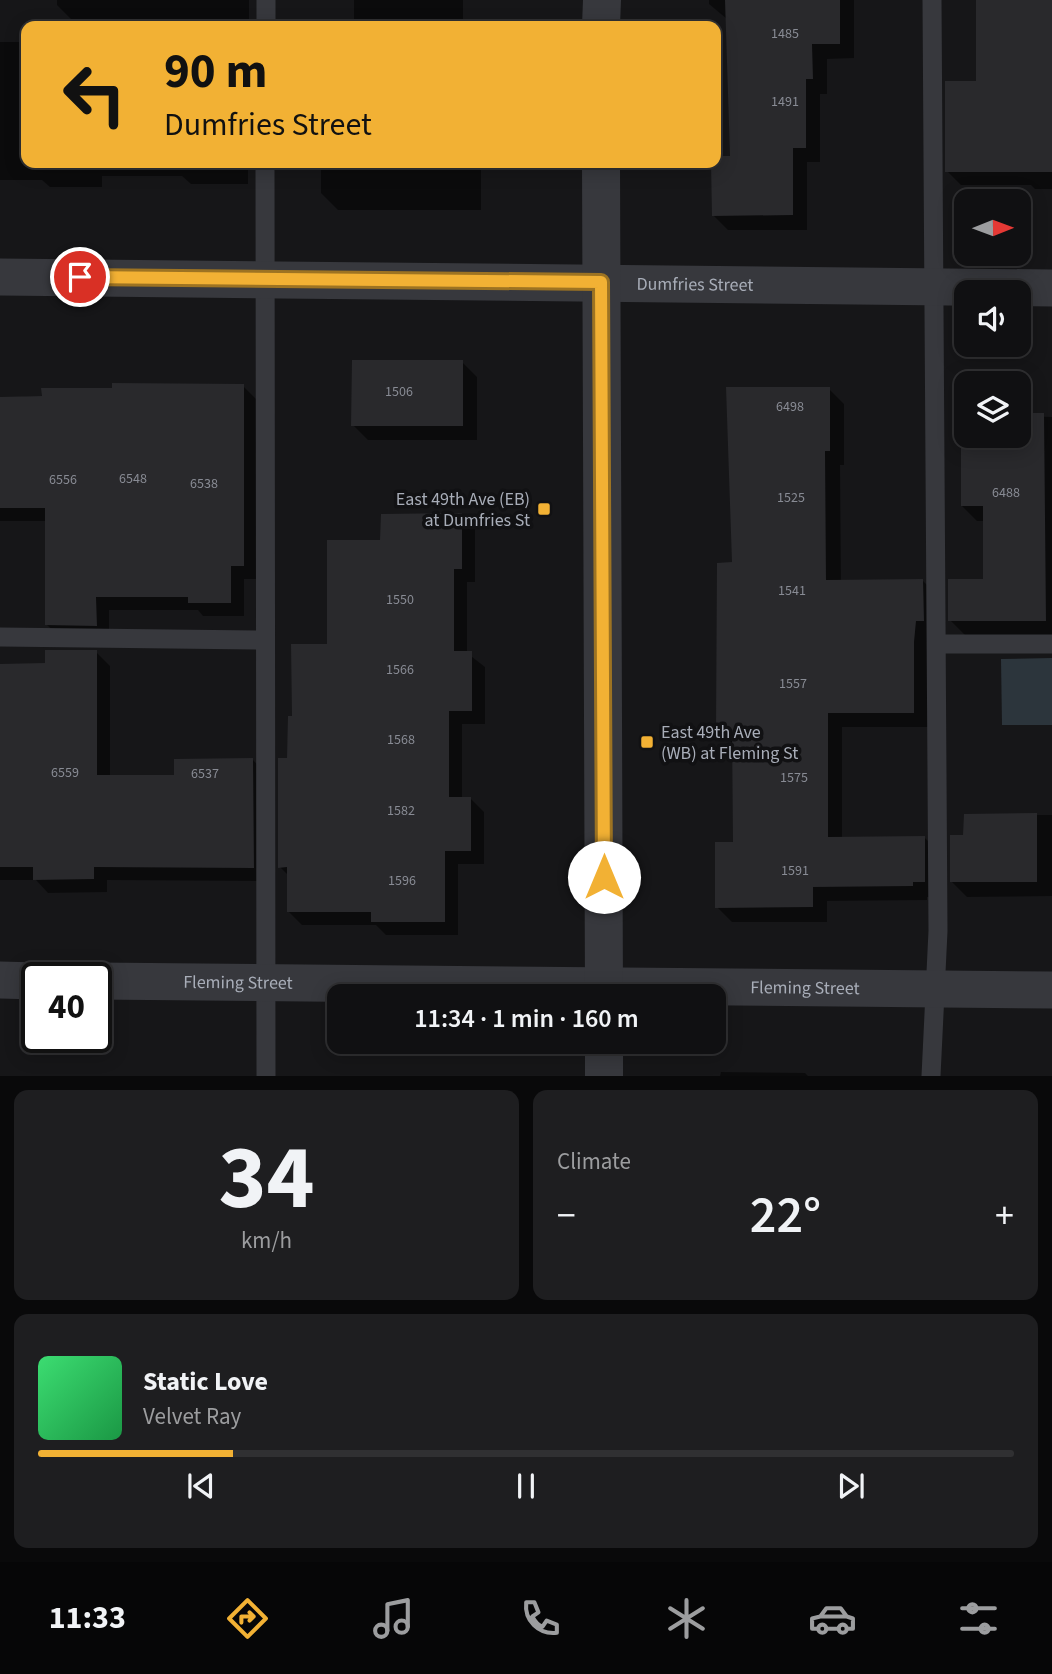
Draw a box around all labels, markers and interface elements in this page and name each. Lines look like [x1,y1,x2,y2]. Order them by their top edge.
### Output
house number: 1485 [771,24,799,44]
text: 90 m [164,37,268,107]
icon: left [49,49,140,140]
house number: 1491 [771,92,799,112]
text: Dumfries Street [164,102,372,148]
north arrow [954,189,1031,266]
map controls [954,189,1031,448]
pin [50,247,110,307]
icon: arrive [61,258,99,296]
street label: Dumfries Street [636,271,754,297]
button: sound [954,280,1031,357]
button: layers [954,371,1031,448]
house number: 1506 [385,382,413,402]
house number: 6498 [776,397,804,417]
house number: 6548 [119,469,147,489]
house number: 6556 [49,470,77,490]
house number: 6538 [190,474,218,494]
house number: 6488 [992,483,1020,503]
place label: East 49th Ave (EB) at Dumfries St [396,487,530,533]
house number: 1525 [777,488,805,508]
marker: East 49th Ave (EB) at Dumfries St [536,501,552,517]
house number: 1541 [778,581,806,601]
house number: 1550 [386,590,414,610]
house number: 1566 [386,660,414,680]
house number: 1557 [779,674,807,694]
place label: East 49th Ave (WB) at Fleming St [661,720,798,766]
house number: 1568 [387,730,415,750]
marker: East 49th Ave (WB) at Fleming St [639,734,655,750]
house number: 6559 [51,763,79,783]
house number: 6537 [191,764,219,784]
house number: 1575 [780,768,808,788]
house number: 1582 [387,801,415,821]
position arrow [567,840,641,914]
house number: 1591 [781,861,809,881]
house number: 1596 [388,871,416,891]
speed limit sign: 40 [21,962,112,1053]
street label: Fleming Street [183,969,293,995]
street label: Fleming Street [750,975,860,1001]
text: 11:34 · 1 min · 160 m [414,1000,639,1037]
text: 34 [218,1114,315,1243]
text: Climate [557,1145,631,1178]
text: 22° [750,1179,821,1253]
text: − [557,1189,576,1243]
text: + [995,1189,1014,1243]
text: km/h [241,1224,292,1257]
text: Static Love [143,1363,268,1400]
text: Velvet Ray [143,1400,241,1433]
icon: previous [182,1467,220,1505]
icon: pause [507,1467,545,1505]
icon: next [832,1467,870,1505]
icon: directions [223,1594,272,1643]
icon: music [369,1594,418,1643]
icon: phone [516,1594,565,1643]
icon: climate [662,1594,711,1643]
icon: car [808,1594,857,1643]
icon: filters [954,1594,1003,1643]
text: 11:33 [49,1595,126,1641]

